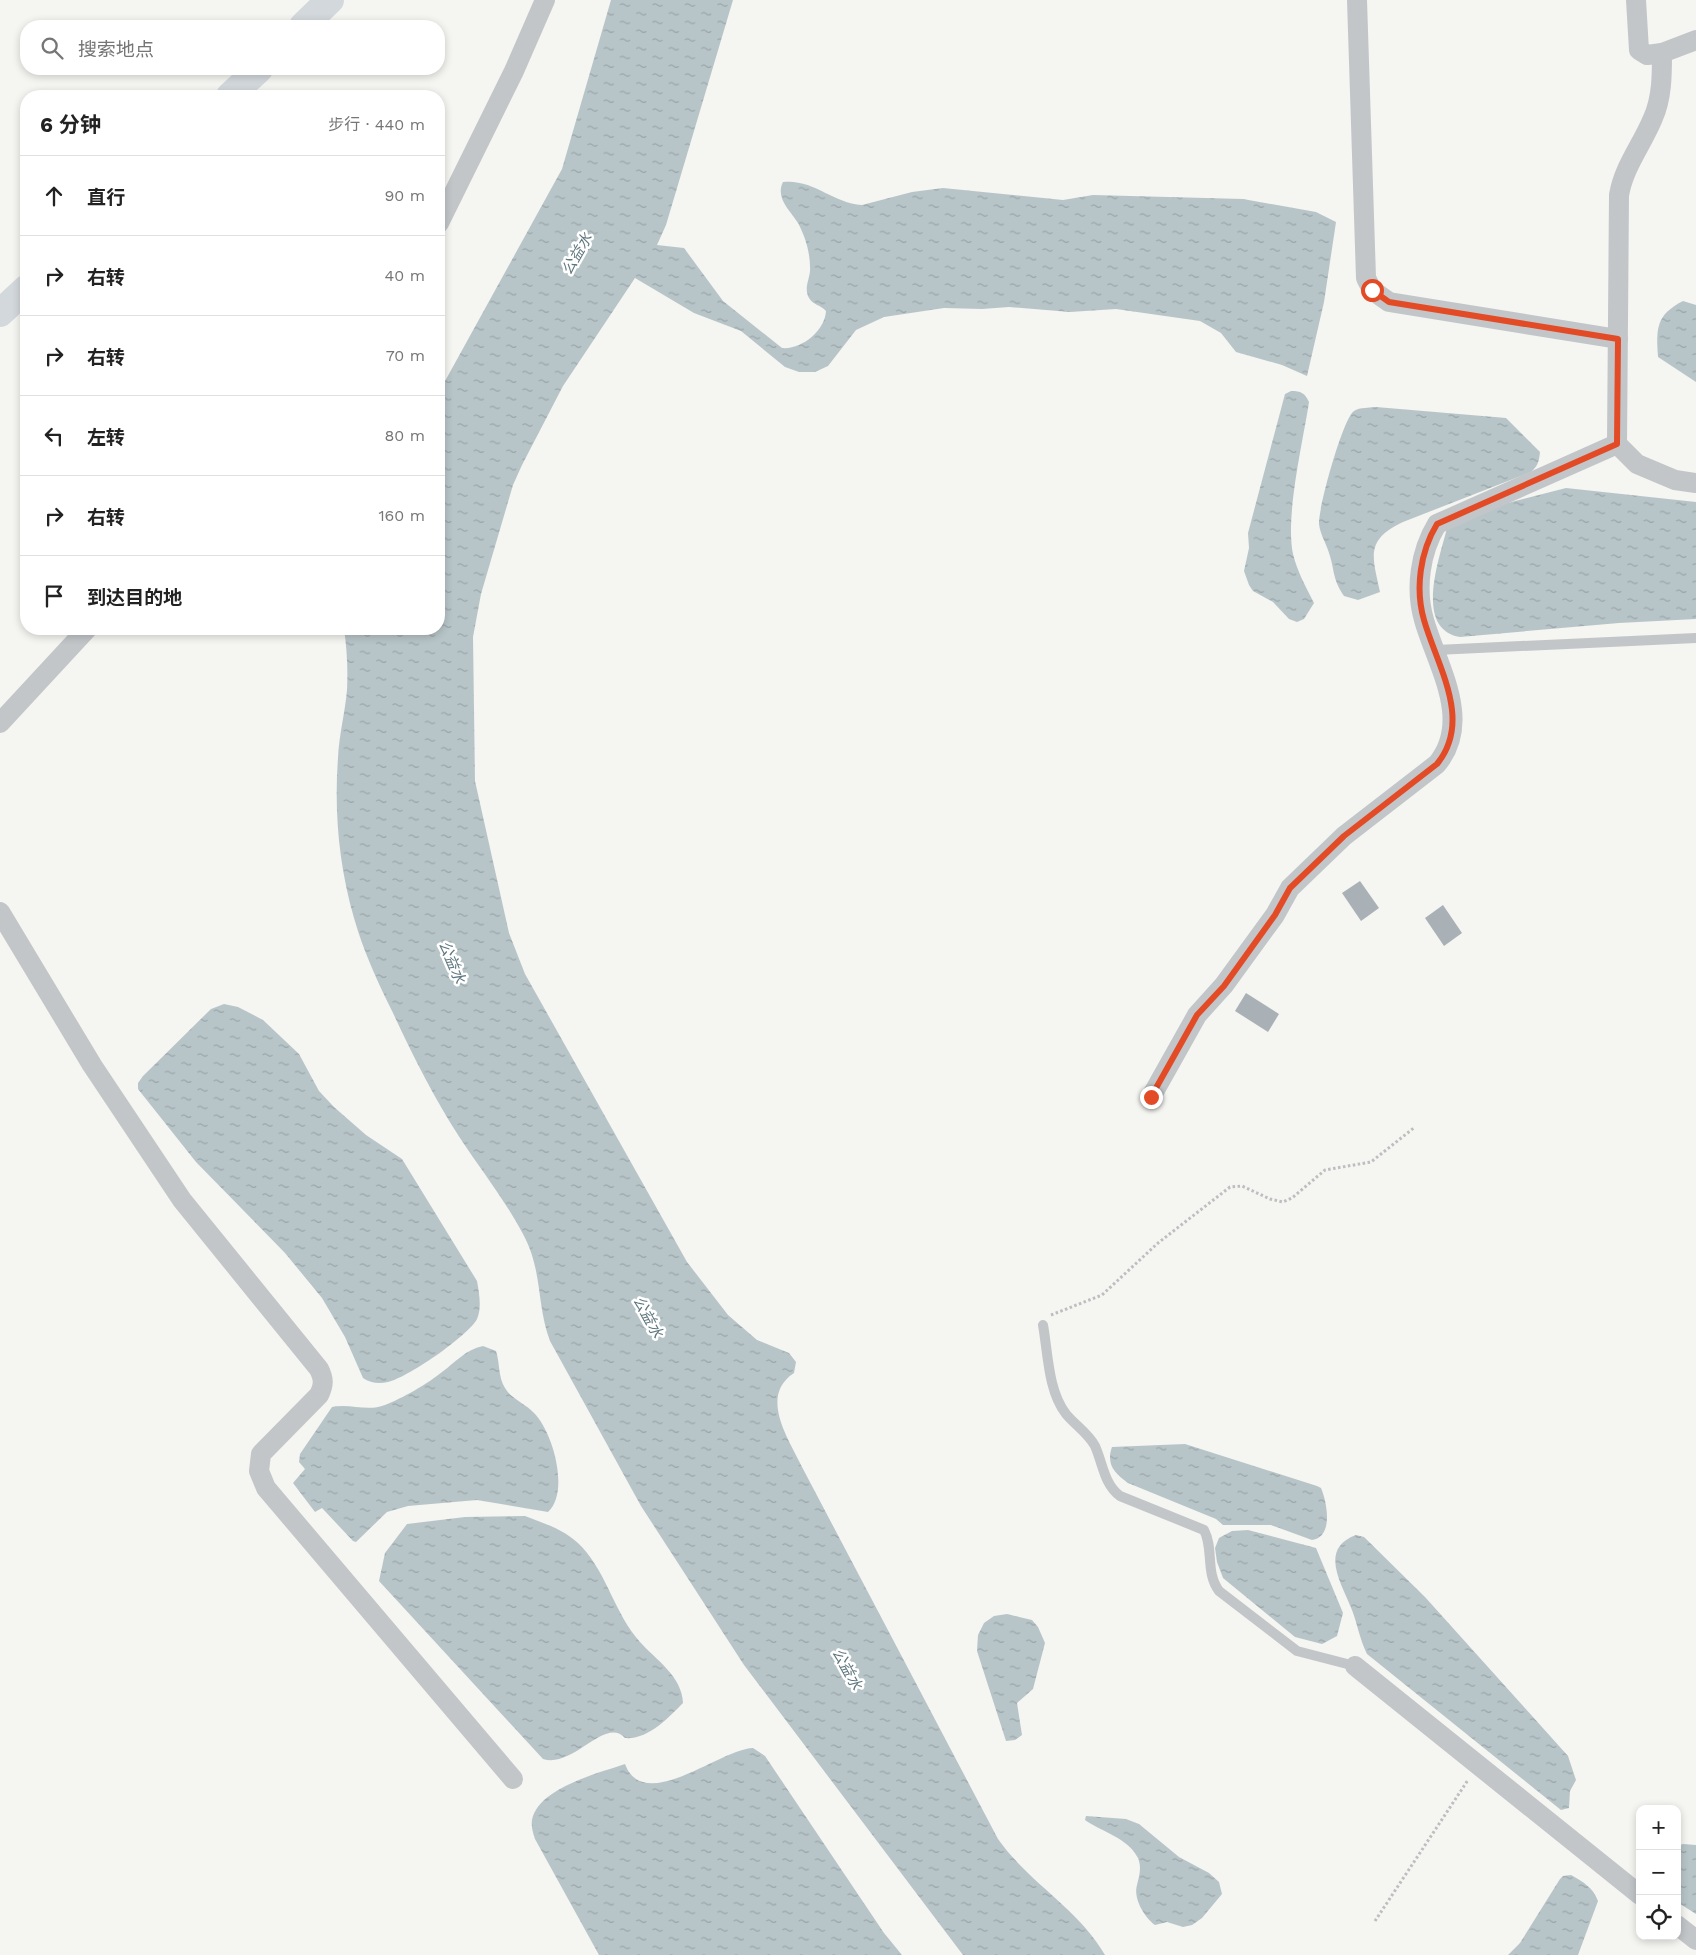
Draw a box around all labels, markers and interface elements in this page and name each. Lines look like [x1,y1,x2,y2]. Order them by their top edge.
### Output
search box [20,20,445,75]
icon: search [38,34,66,62]
text: 搜索地点 [78,38,154,61]
text: 6 分钟 [40,112,101,137]
text: 步行 · 440 m [328,115,425,134]
icon: ahead [40,182,68,210]
text: 直行 [87,186,125,209]
text: 90 m [384,186,425,205]
water label: 公益水 [558,229,597,278]
icon: right [40,262,68,290]
text: 右转 [87,266,125,289]
text: 40 m [385,266,425,285]
route start [1361,279,1384,302]
icon: right [40,342,68,370]
text: 右转 [87,346,125,369]
text: 70 m [386,346,425,365]
icon: left [40,422,68,450]
text: 左转 [87,426,125,449]
text: 80 m [384,426,425,445]
icon: right [40,502,68,530]
text: 右转 [87,506,125,529]
text: 160 m [378,506,425,525]
icon: arrive [40,582,68,610]
text: 到达目的地 [87,586,182,609]
water label: 公益水 [435,938,469,987]
route end [1140,1086,1163,1109]
water label: 公益水 [629,1293,667,1342]
water label: 公益水 [828,1645,866,1694]
map controls [1636,1805,1681,1940]
button: + [1636,1805,1681,1850]
button: − [1636,1850,1681,1895]
button: locate [1636,1895,1681,1940]

